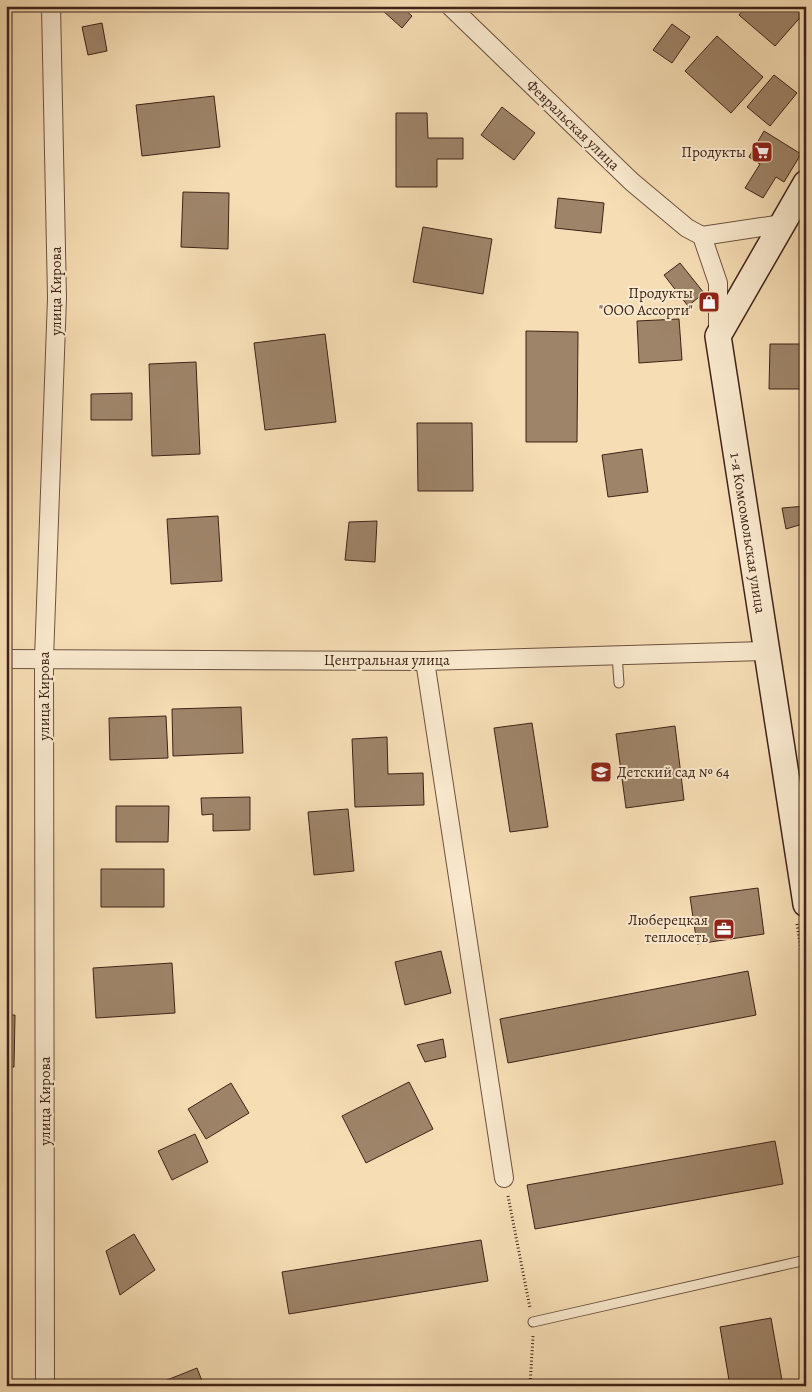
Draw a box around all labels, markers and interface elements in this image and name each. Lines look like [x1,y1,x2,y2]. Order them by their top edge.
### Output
street label: Февральская улица [522,75,624,175]
supermarket icon: Продукты [750,140,774,164]
place label: Продукты [681,142,746,162]
street label: улица Кирова [46,246,66,337]
place label: Продукты "ООО Ассорти" [599,283,693,320]
shop icon: Продукты "ООО Ассорти" [697,290,721,314]
street label: 1-я Комсомольская улица [725,451,771,615]
street label: Центральная улица [324,650,450,670]
street label: улица Кирова [34,651,54,742]
school or university icon: Детский сад № 64 [589,760,613,784]
place label: Детский сад № 64 [617,762,730,782]
place label: Люберецкая теплосеть [628,910,708,947]
office icon: Люберецкая теплосеть [712,917,736,941]
street label: улица Кирова [35,1056,55,1147]

